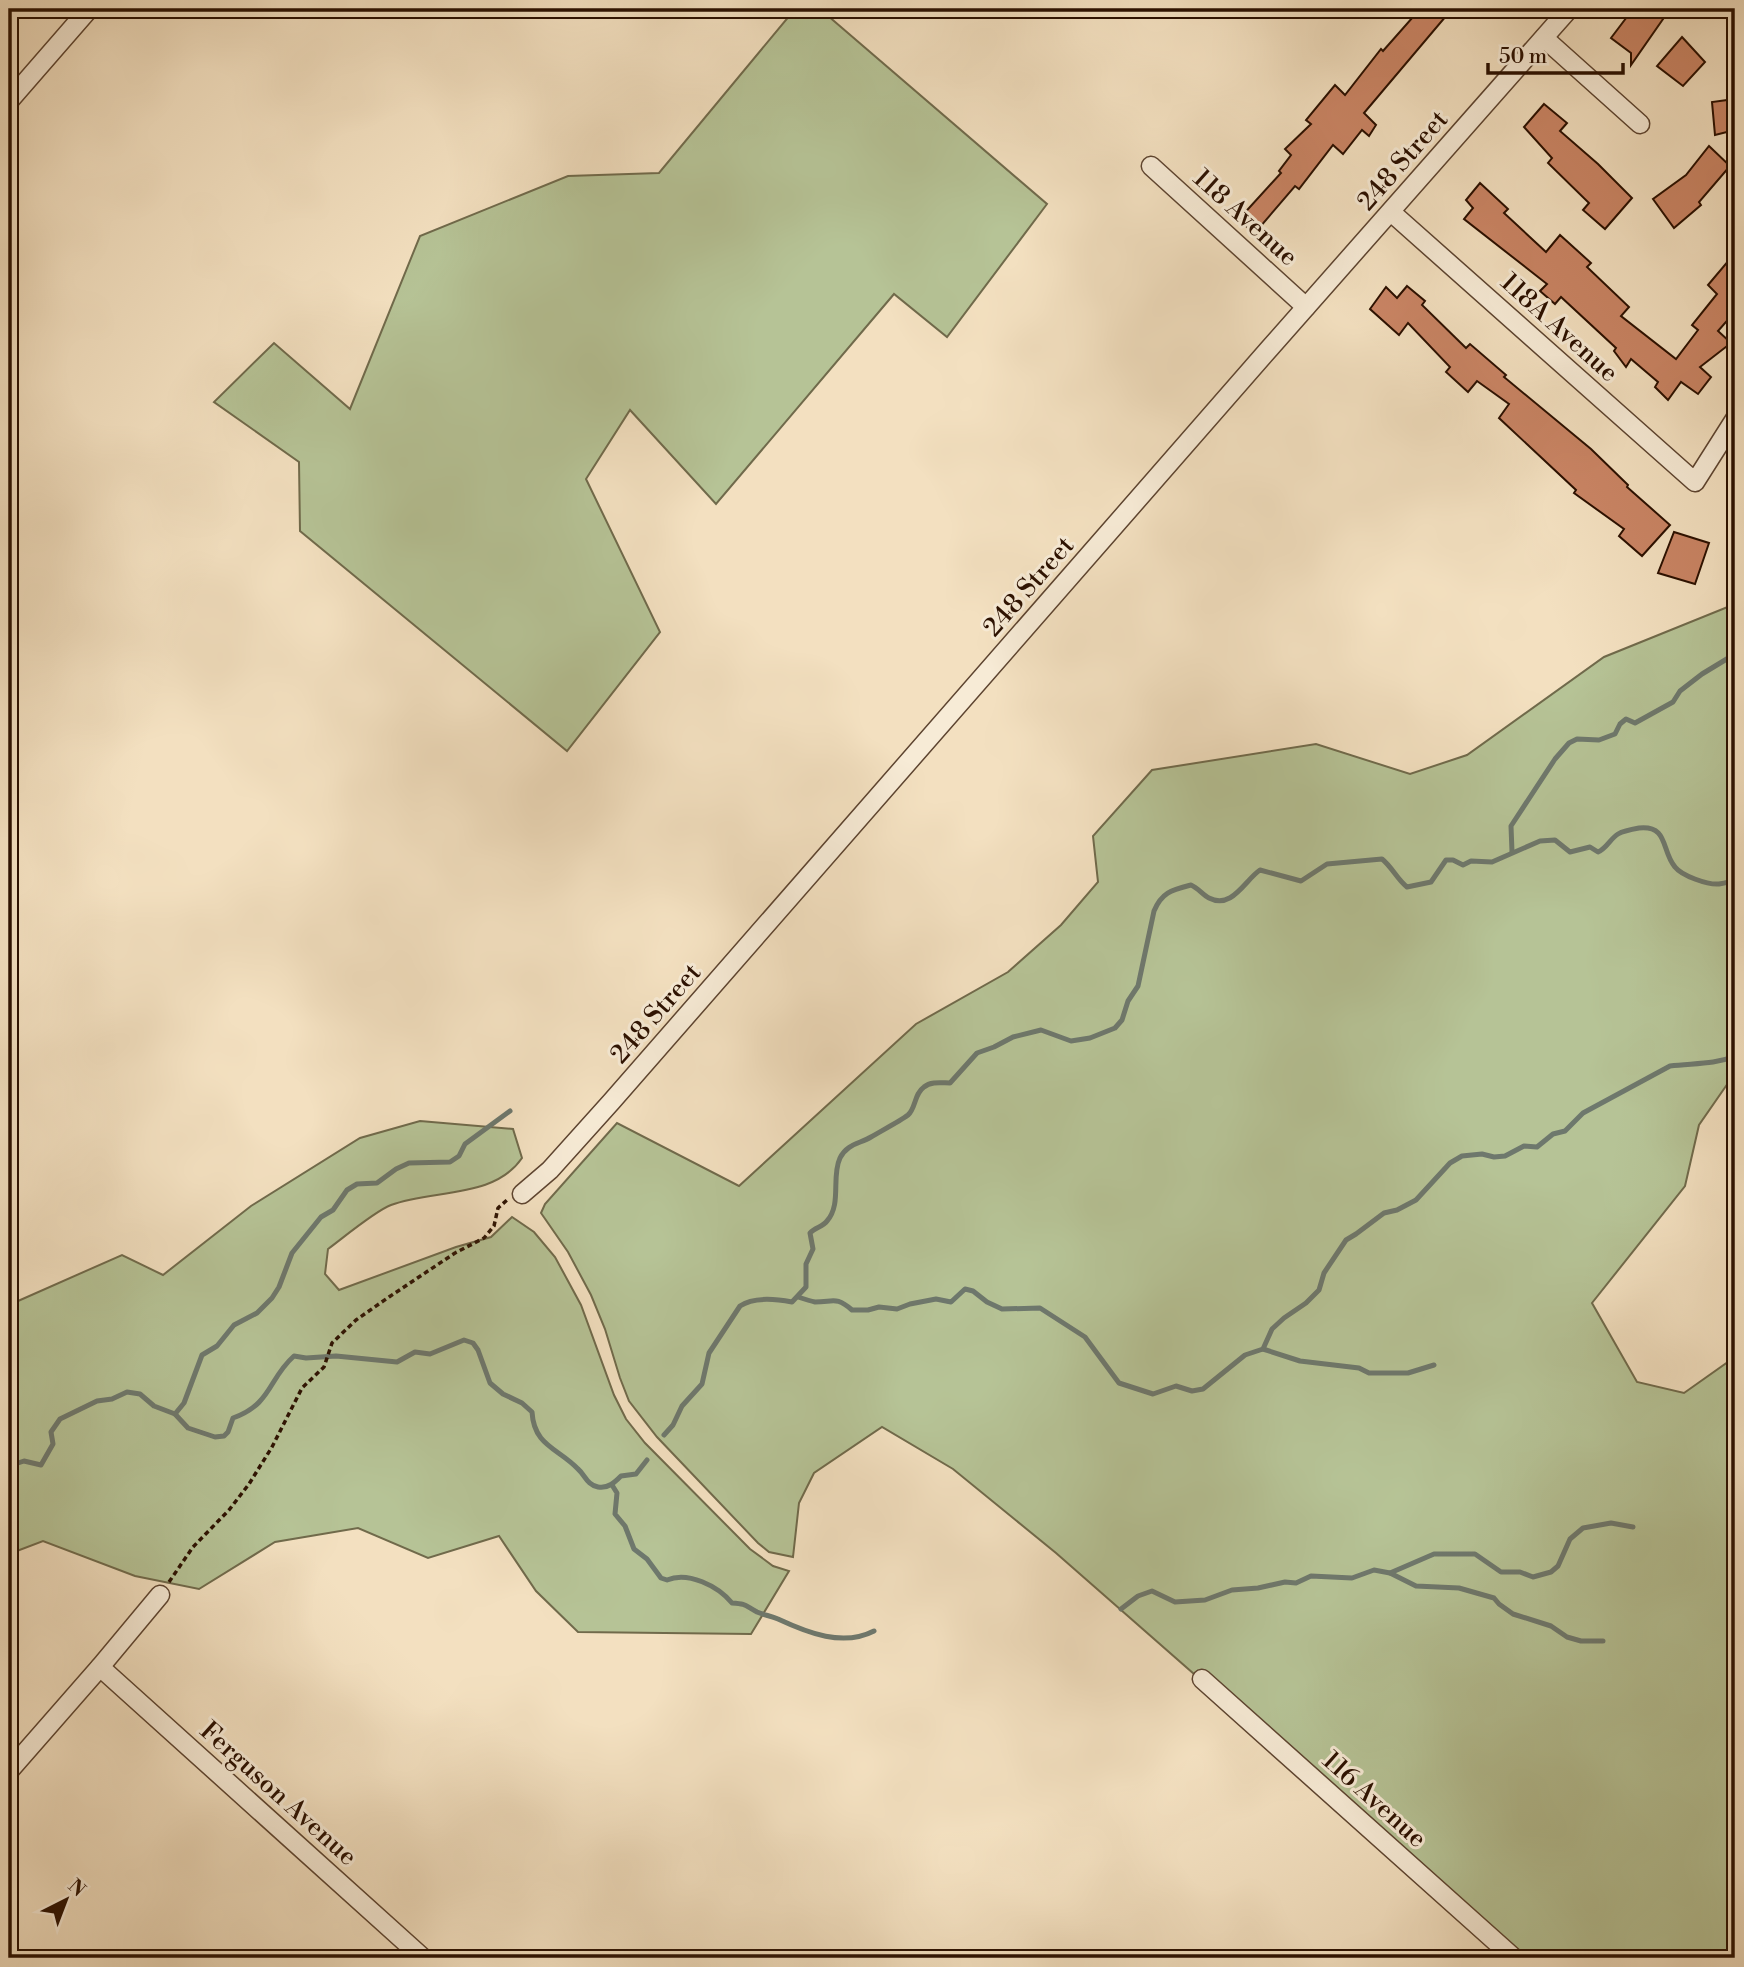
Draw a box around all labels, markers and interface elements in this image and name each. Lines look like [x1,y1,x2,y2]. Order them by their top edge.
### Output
scale bar [1488,32,1623,76]
text: 50 m [1499,44,1547,70]
street label: 248 Street [1351,104,1455,217]
street label: 118 Avenue [1186,162,1304,273]
street label: 118A Avenue [1494,266,1625,389]
street label: 248 Street [977,530,1081,643]
street label: 248 Street [604,957,708,1070]
street label: Ferguson Avenue [193,1715,363,1873]
street label: 116 Avenue [1316,1745,1433,1855]
north arrow [32,1866,102,1936]
text: N [63,1874,90,1902]

